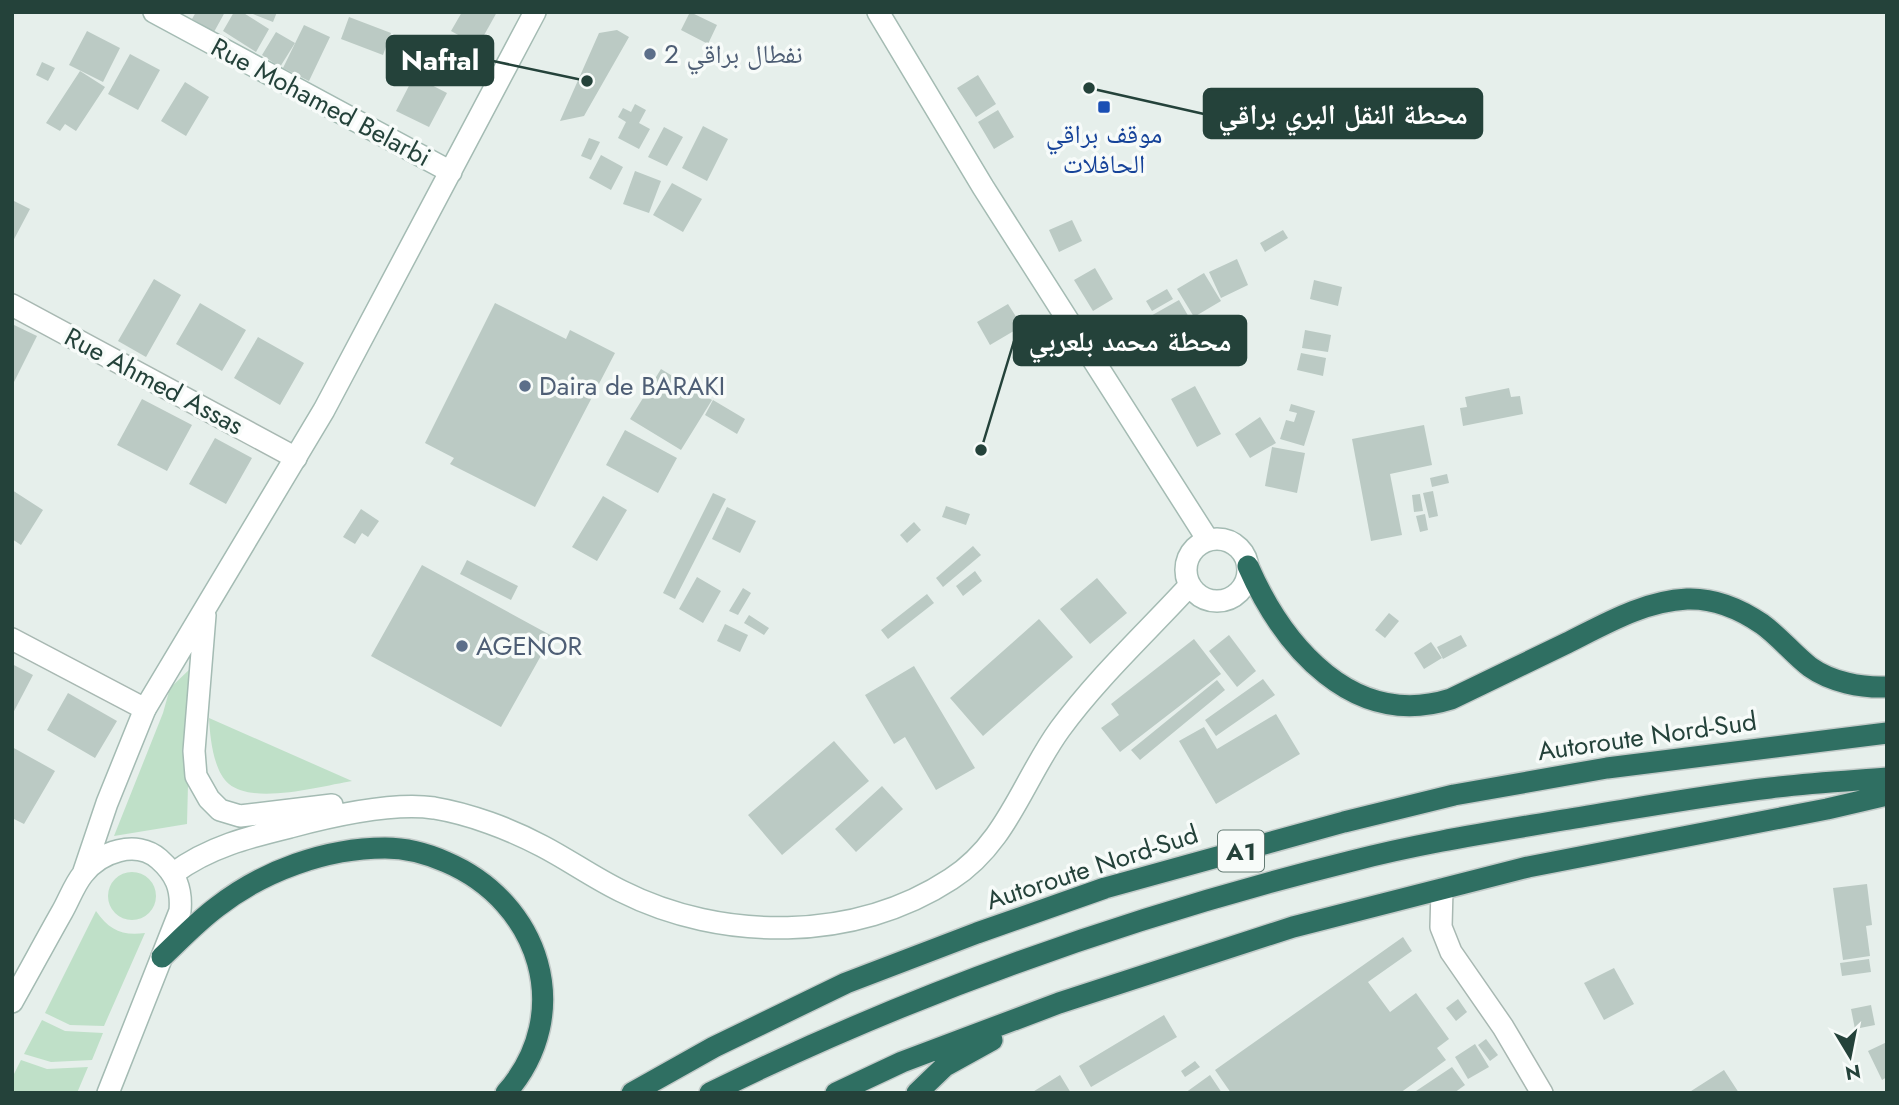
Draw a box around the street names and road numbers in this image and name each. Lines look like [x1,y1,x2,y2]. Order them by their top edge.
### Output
street label: Rue Mohamed Belarbi [204,28,438,176]
street label: Rue Ahmed Assas [58,318,250,444]
street label: Autoroute Nord-Sud [1535,702,1759,770]
street label: Autoroute Nord-Sud [981,815,1203,919]
road number: A1 [1218,830,1264,872]

